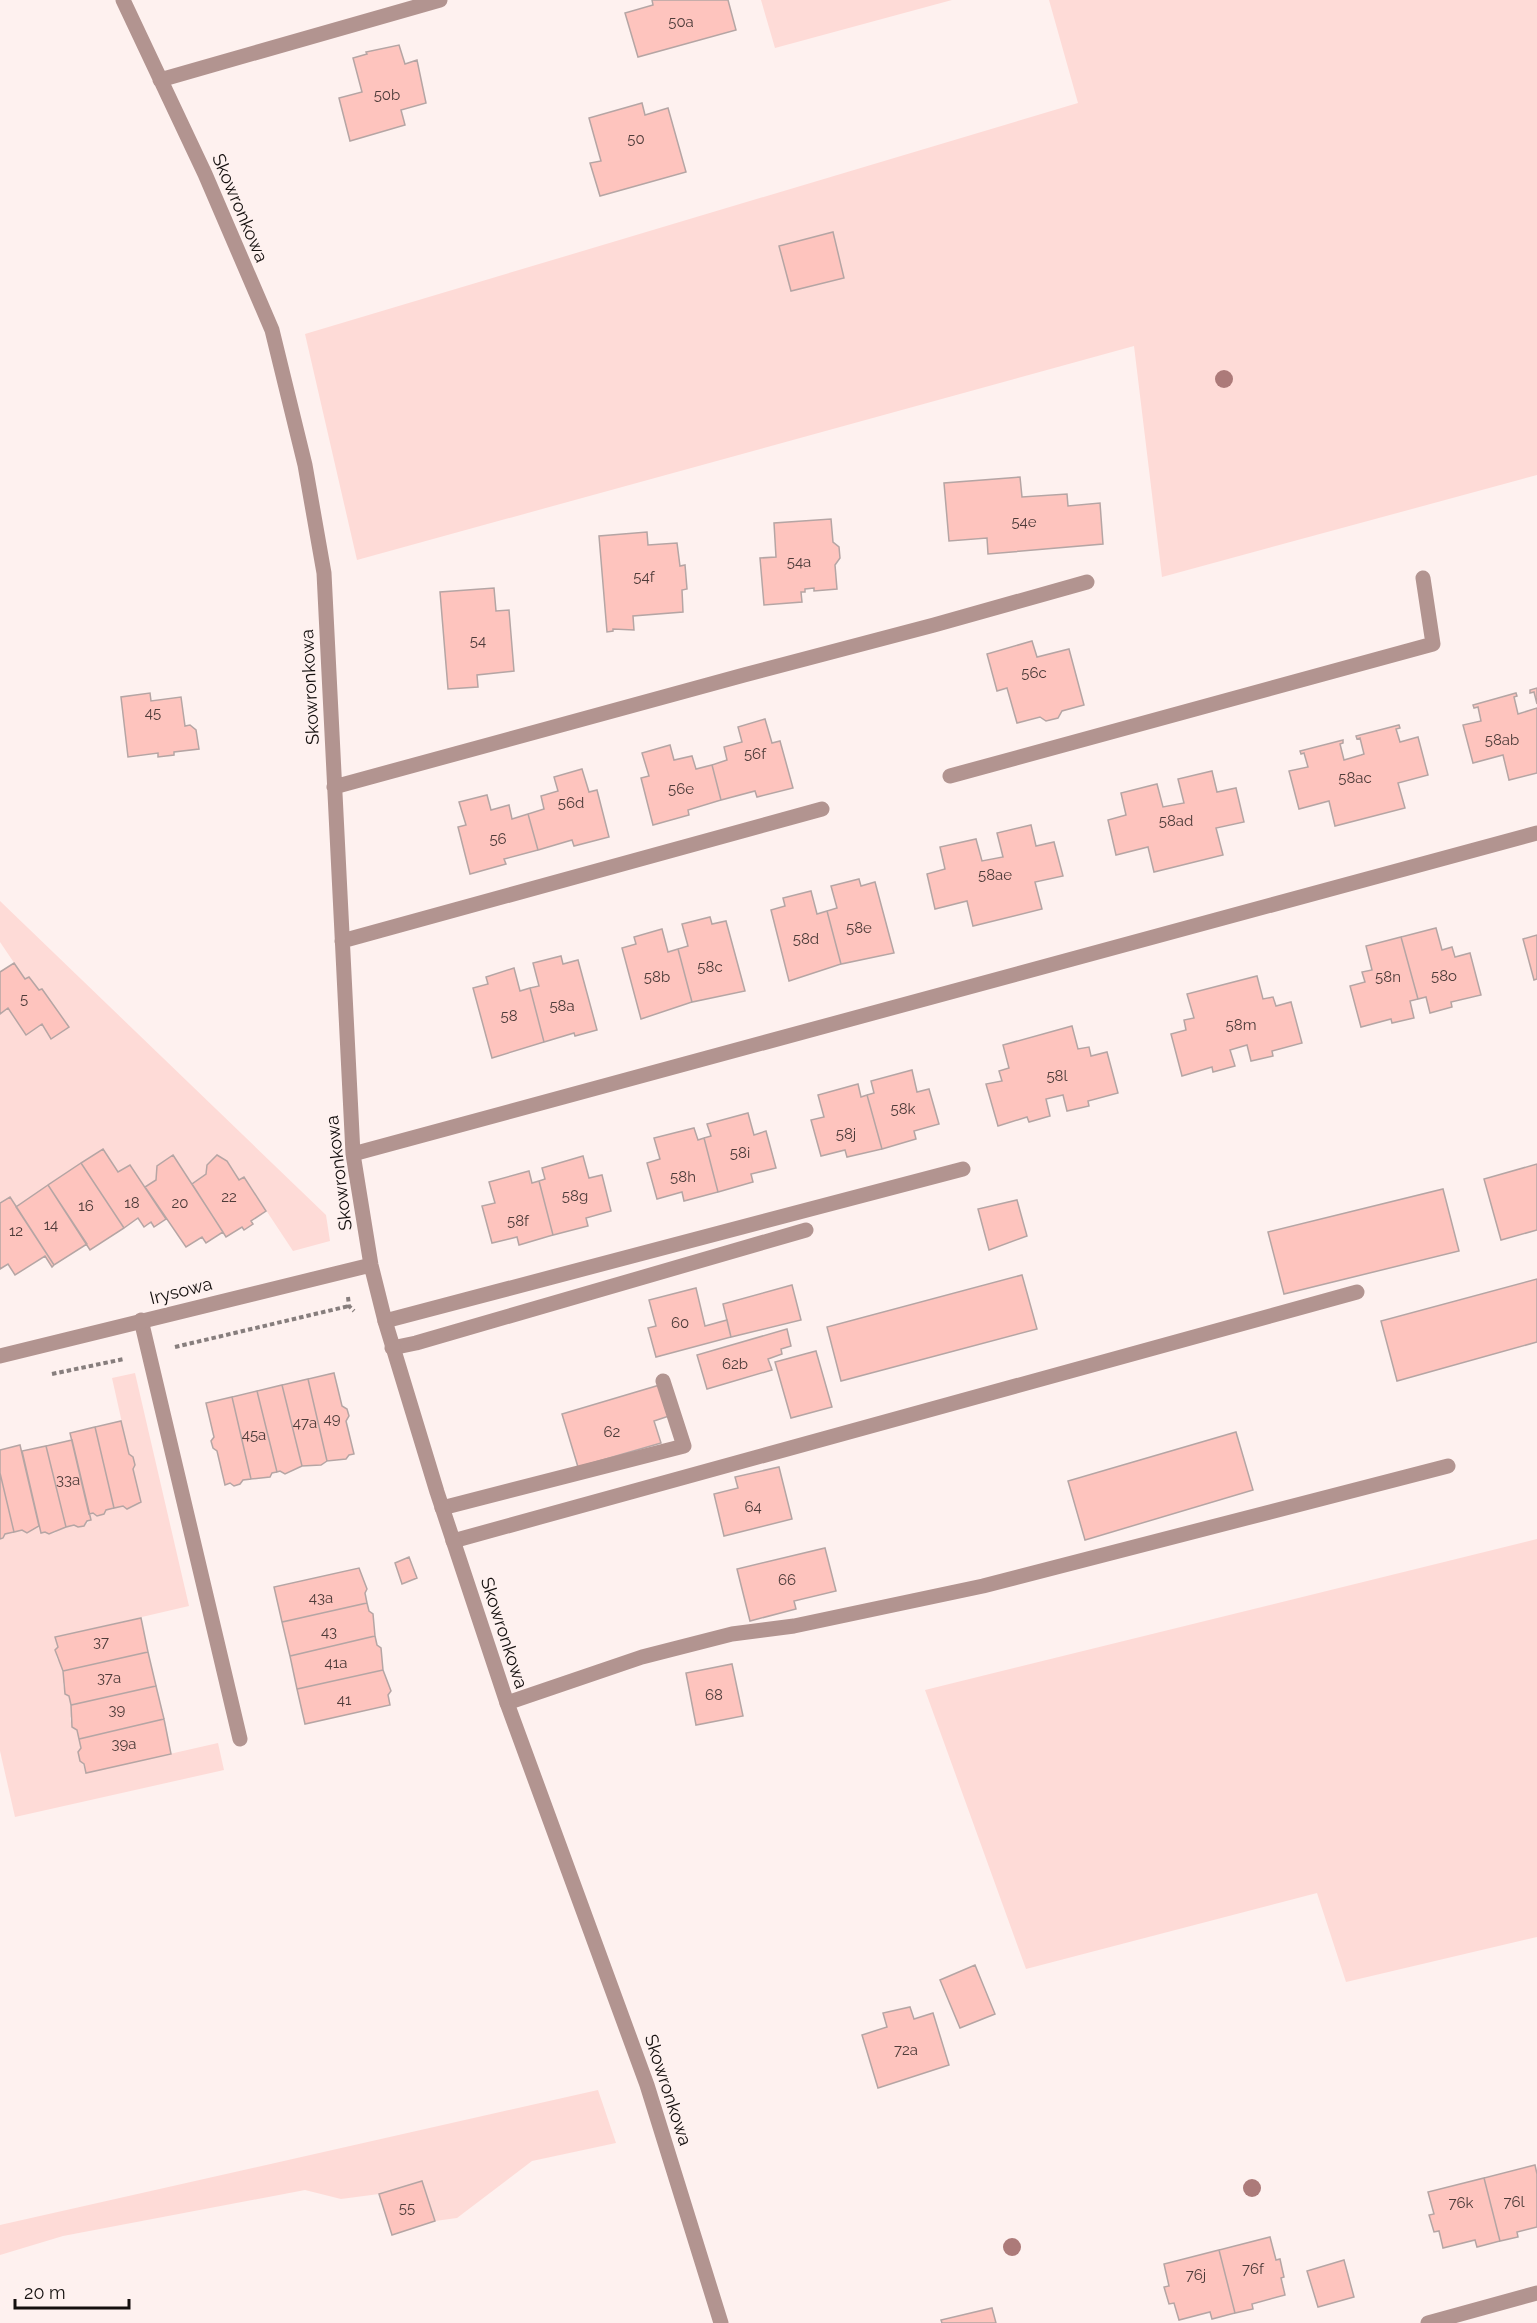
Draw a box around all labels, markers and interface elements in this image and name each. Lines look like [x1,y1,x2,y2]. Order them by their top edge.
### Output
house number: 50a [668,13,694,31]
house number: 50b [374,86,400,104]
house number: 50 [627,130,645,148]
street label: Skowronkowa [208,150,273,265]
house number: 54e [1011,513,1037,531]
house number: 54a [787,553,811,571]
house number: 54f [633,568,656,586]
street label: Skowronkowa [296,629,323,745]
house number: 54 [470,632,486,650]
house number: 56c [1021,664,1047,682]
house number: 45 [145,704,161,722]
house number: 58ab [1485,731,1519,749]
house number: 56f [744,745,767,763]
house number: 58ac [1338,769,1372,787]
house number: 56e [668,780,694,798]
house number: 56d [558,794,584,812]
house number: 58ad [1159,812,1193,830]
house number: 56 [489,830,507,848]
house number: 58ae [978,866,1012,884]
house number: 58e [846,919,872,937]
house number: 58d [793,930,819,948]
house number: 58c [697,958,723,976]
house number: 58o [1431,967,1457,985]
house number: 58b [644,968,670,986]
house number: 58n [1375,968,1401,986]
house number: 5 [20,990,28,1008]
house number: 58a [549,997,575,1015]
house number: 58 [500,1007,518,1025]
house number: 58m [1226,1016,1256,1034]
house number: 58l [1046,1067,1068,1085]
house number: 58k [890,1100,916,1118]
street label: Skowronkowa [321,1114,356,1232]
house number: 58j [836,1125,856,1143]
house number: 58i [730,1144,750,1162]
house number: 58h [670,1168,696,1186]
house number: 58g [562,1187,588,1205]
house number: 22 [221,1188,237,1206]
house number: 18 [124,1194,140,1212]
house number: 20 [172,1194,189,1212]
house number: 16 [78,1197,94,1215]
house number: 58f [507,1212,530,1230]
house number: 14 [44,1216,58,1234]
house number: 12 [9,1222,23,1240]
street label: Irysowa [147,1273,214,1308]
house number: 60 [671,1314,689,1332]
house number: 62b [722,1355,748,1373]
house number: 49 [324,1410,341,1428]
house number: 47a [293,1414,317,1432]
house number: 62 [604,1423,621,1441]
house number: 45a [242,1426,266,1444]
house number: 33a [56,1471,80,1489]
house number: 64 [744,1498,762,1516]
house number: 66 [778,1571,796,1589]
street label: Skowronkowa [477,1574,532,1691]
house number: 43a [309,1589,333,1607]
house number: 43 [321,1623,337,1641]
house number: 37 [93,1633,109,1651]
house number: 41a [325,1654,347,1672]
house number: 37a [97,1669,121,1687]
house number: 68 [705,1686,723,1704]
house number: 41 [337,1691,352,1709]
house number: 39 [109,1701,126,1719]
house number: 39a [112,1735,136,1753]
street label: Skowronkowa [641,2031,696,2148]
house number: 72a [894,2041,918,2059]
house number: 76l [1503,2193,1525,2211]
house number: 76k [1448,2194,1474,2212]
house number: 55 [399,2199,415,2217]
house number: 76f [1242,2260,1265,2278]
house number: 76j [1186,2266,1206,2284]
scale bar [15,2272,129,2310]
text: 20 m [24,2282,66,2303]

